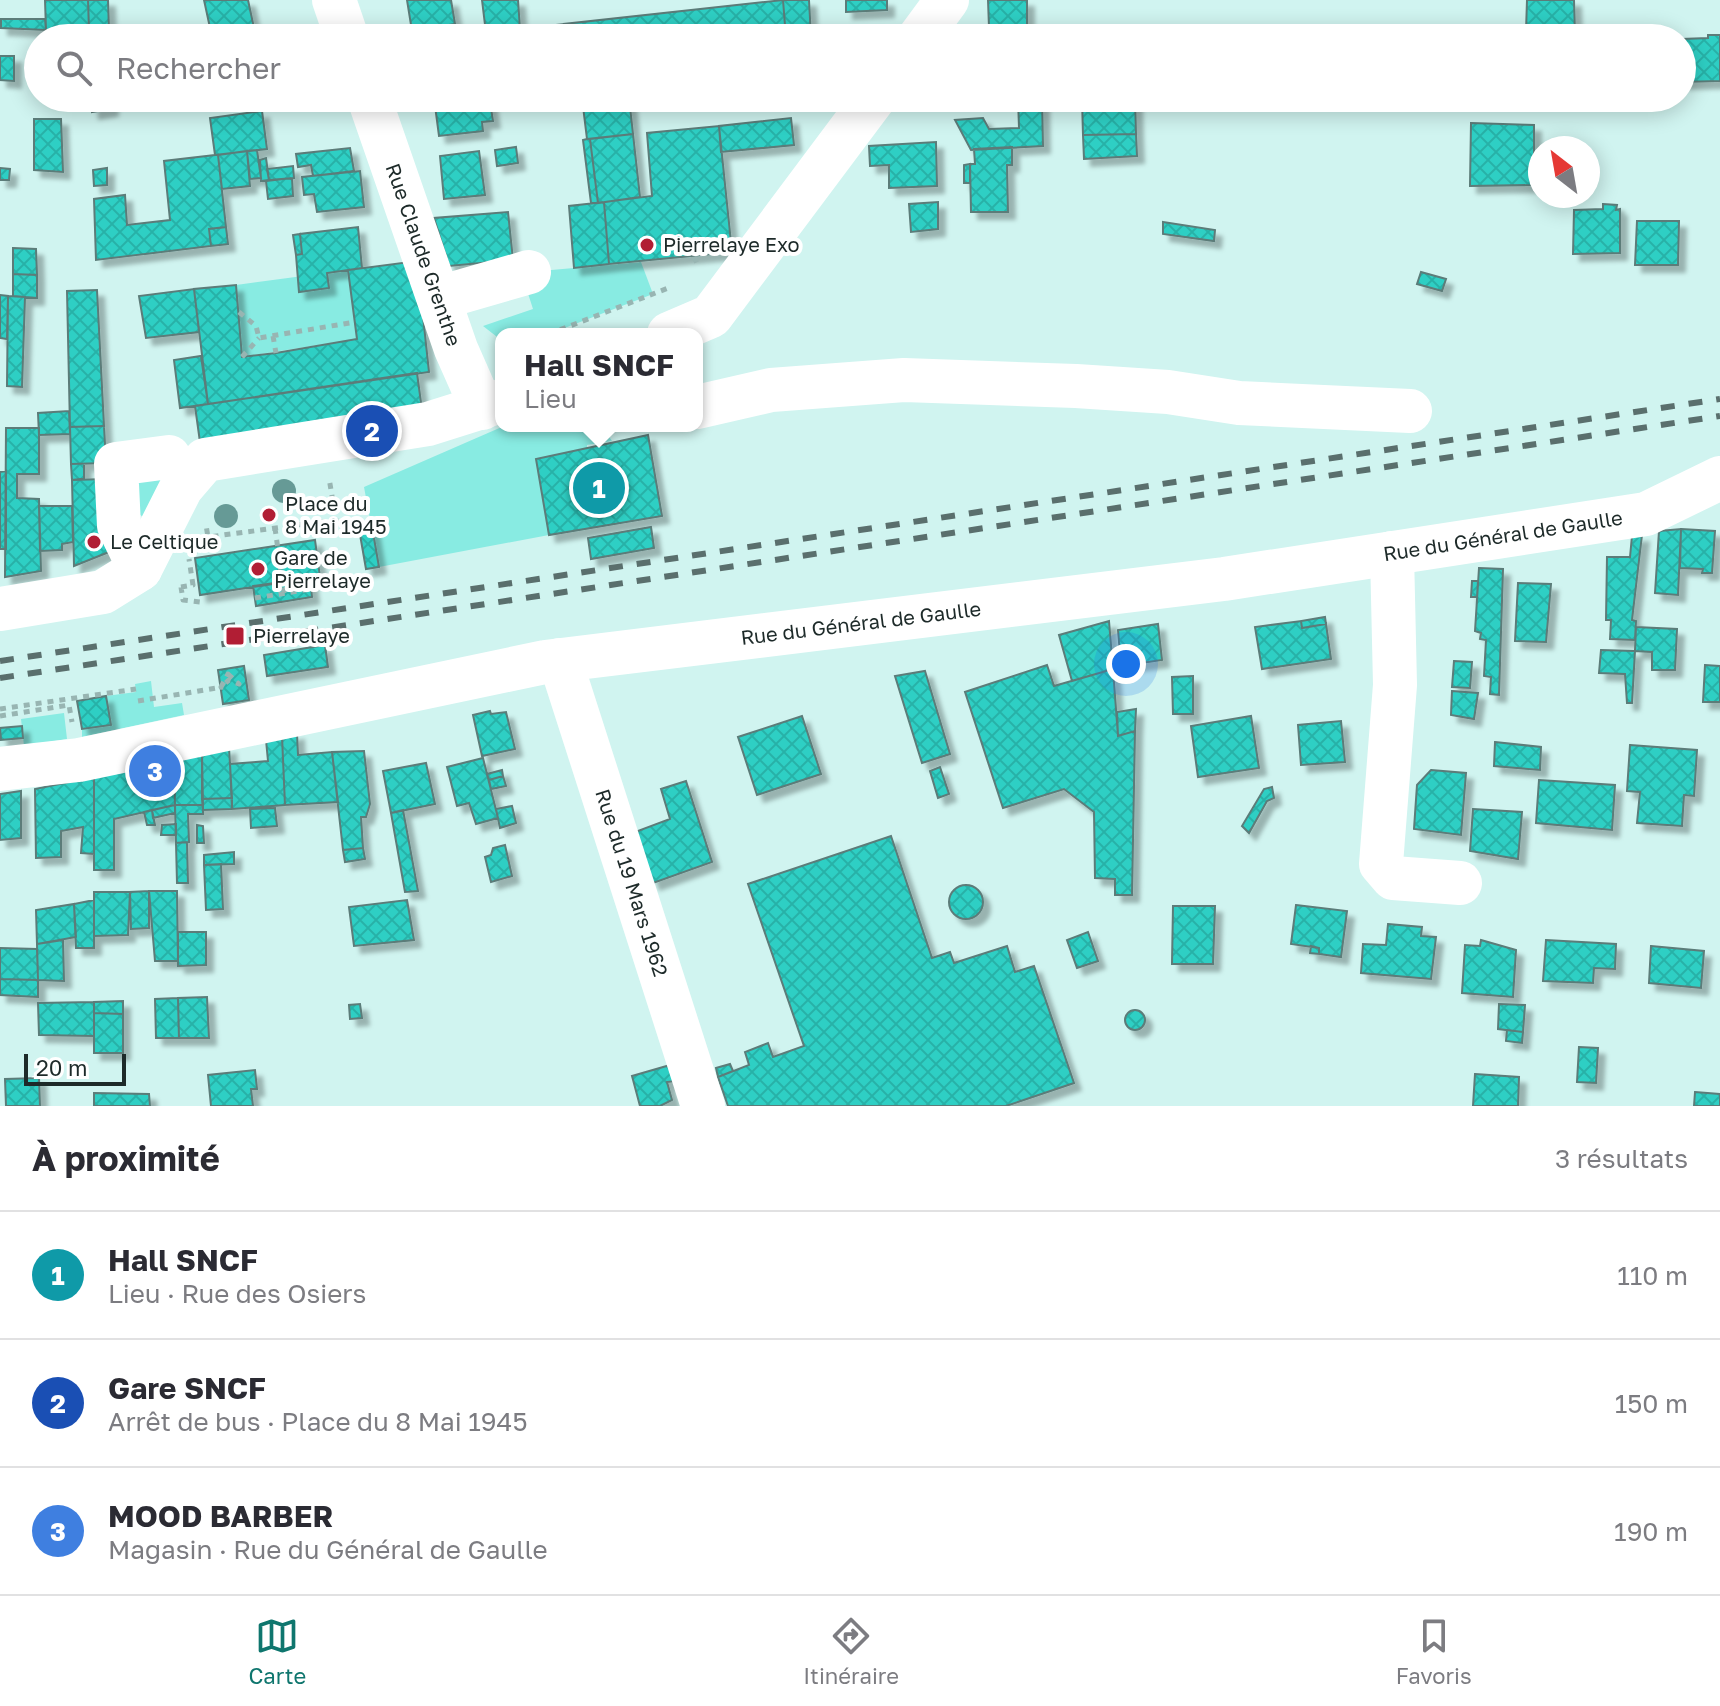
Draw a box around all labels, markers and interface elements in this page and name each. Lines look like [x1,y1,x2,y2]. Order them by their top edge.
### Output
search box [24,24,1696,112]
icon: search [52,46,96,90]
text: Rechercher [116,50,281,86]
north arrow [1528,136,1600,208]
street label: Rue Claude Grenthe [382,160,467,349]
place label: Pierrelaye Exo [663,232,800,256]
marker: Pierrelaye Exo [638,236,656,254]
popup [495,328,703,432]
text: Hall SNCF [524,347,674,383]
text: Lieu [524,383,577,414]
pin: 2 [346,401,398,461]
pin: 1 [573,458,625,518]
place label: Place du 8 Mai 1945 [285,491,387,538]
street label: Rue du Général de Gaulle [1381,505,1624,565]
marker: Place du 8 Mai 1945 [260,506,278,524]
place label: Le Celtique [110,529,218,553]
marker: Le Celtique [85,533,103,551]
place label: Gare de Pierrelaye [274,545,371,592]
marker: Gare de Pierrelaye [249,560,267,578]
street label: Rue du Général de Gaulle [739,596,982,649]
place label: Pierrelaye [253,623,350,647]
marker: Pierrelaye [224,625,246,647]
your location [1106,644,1146,684]
pin: 3 [129,741,181,801]
street label: Rue du 19 Mars 1962 [591,786,674,979]
scale bar [24,1050,126,1086]
text: 20 m [36,1054,87,1081]
text: À proximité [32,1138,220,1178]
text: 3 résultats [1555,1143,1688,1174]
text: Hall SNCF [108,1242,258,1278]
text: 1 [51,1260,65,1291]
text: 110 m [1617,1260,1688,1291]
text: Lieu · Rue des Osiers [108,1278,366,1309]
text: Gare SNCF [108,1370,266,1406]
text: 2 [50,1388,66,1419]
text: 150 m [1615,1388,1688,1419]
text: Arrêt de bus · Place du 8 Mai 1945 [108,1406,527,1437]
text: MOOD BARBER [108,1498,333,1534]
text: 3 [50,1516,66,1547]
text: 190 m [1614,1516,1688,1547]
text: Magasin · Rue du Général de Gaulle [108,1534,548,1565]
tab: Carte [248,1614,306,1689]
tab: Itinéraire [803,1614,899,1689]
tab: Favoris [1396,1614,1472,1689]

